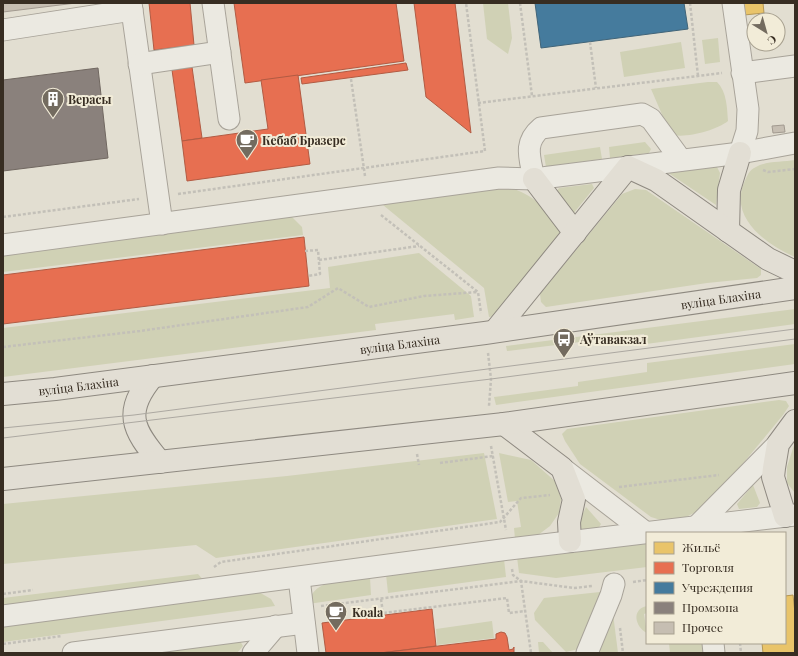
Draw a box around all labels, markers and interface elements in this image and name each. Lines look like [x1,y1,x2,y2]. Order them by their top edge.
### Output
north arrow [746,12,786,52]
text: С [765,32,780,49]
building icon: Верасы [40,86,66,119]
place label: Верасы [68,91,111,107]
cafe icon: Кебаб Бразерс [234,127,260,160]
place label: Кебаб Бразерс [262,132,346,148]
street label: вуліца Блахіна [680,285,762,313]
bus stop icon: Аўтавакзал [551,326,577,359]
street label: вуліца Блахіна [359,331,441,357]
place label: Аўтавакзал [579,331,647,347]
street label: вуліца Блахіна [38,373,120,399]
legend [646,532,786,644]
text: Жильё [682,539,720,555]
text: Торговля [682,559,735,575]
text: Учреждения [681,579,754,595]
cafe icon: Koala [323,599,349,632]
text: Промзона [682,599,739,615]
place label: Koala [352,604,384,620]
text: Прочее [682,619,723,635]

